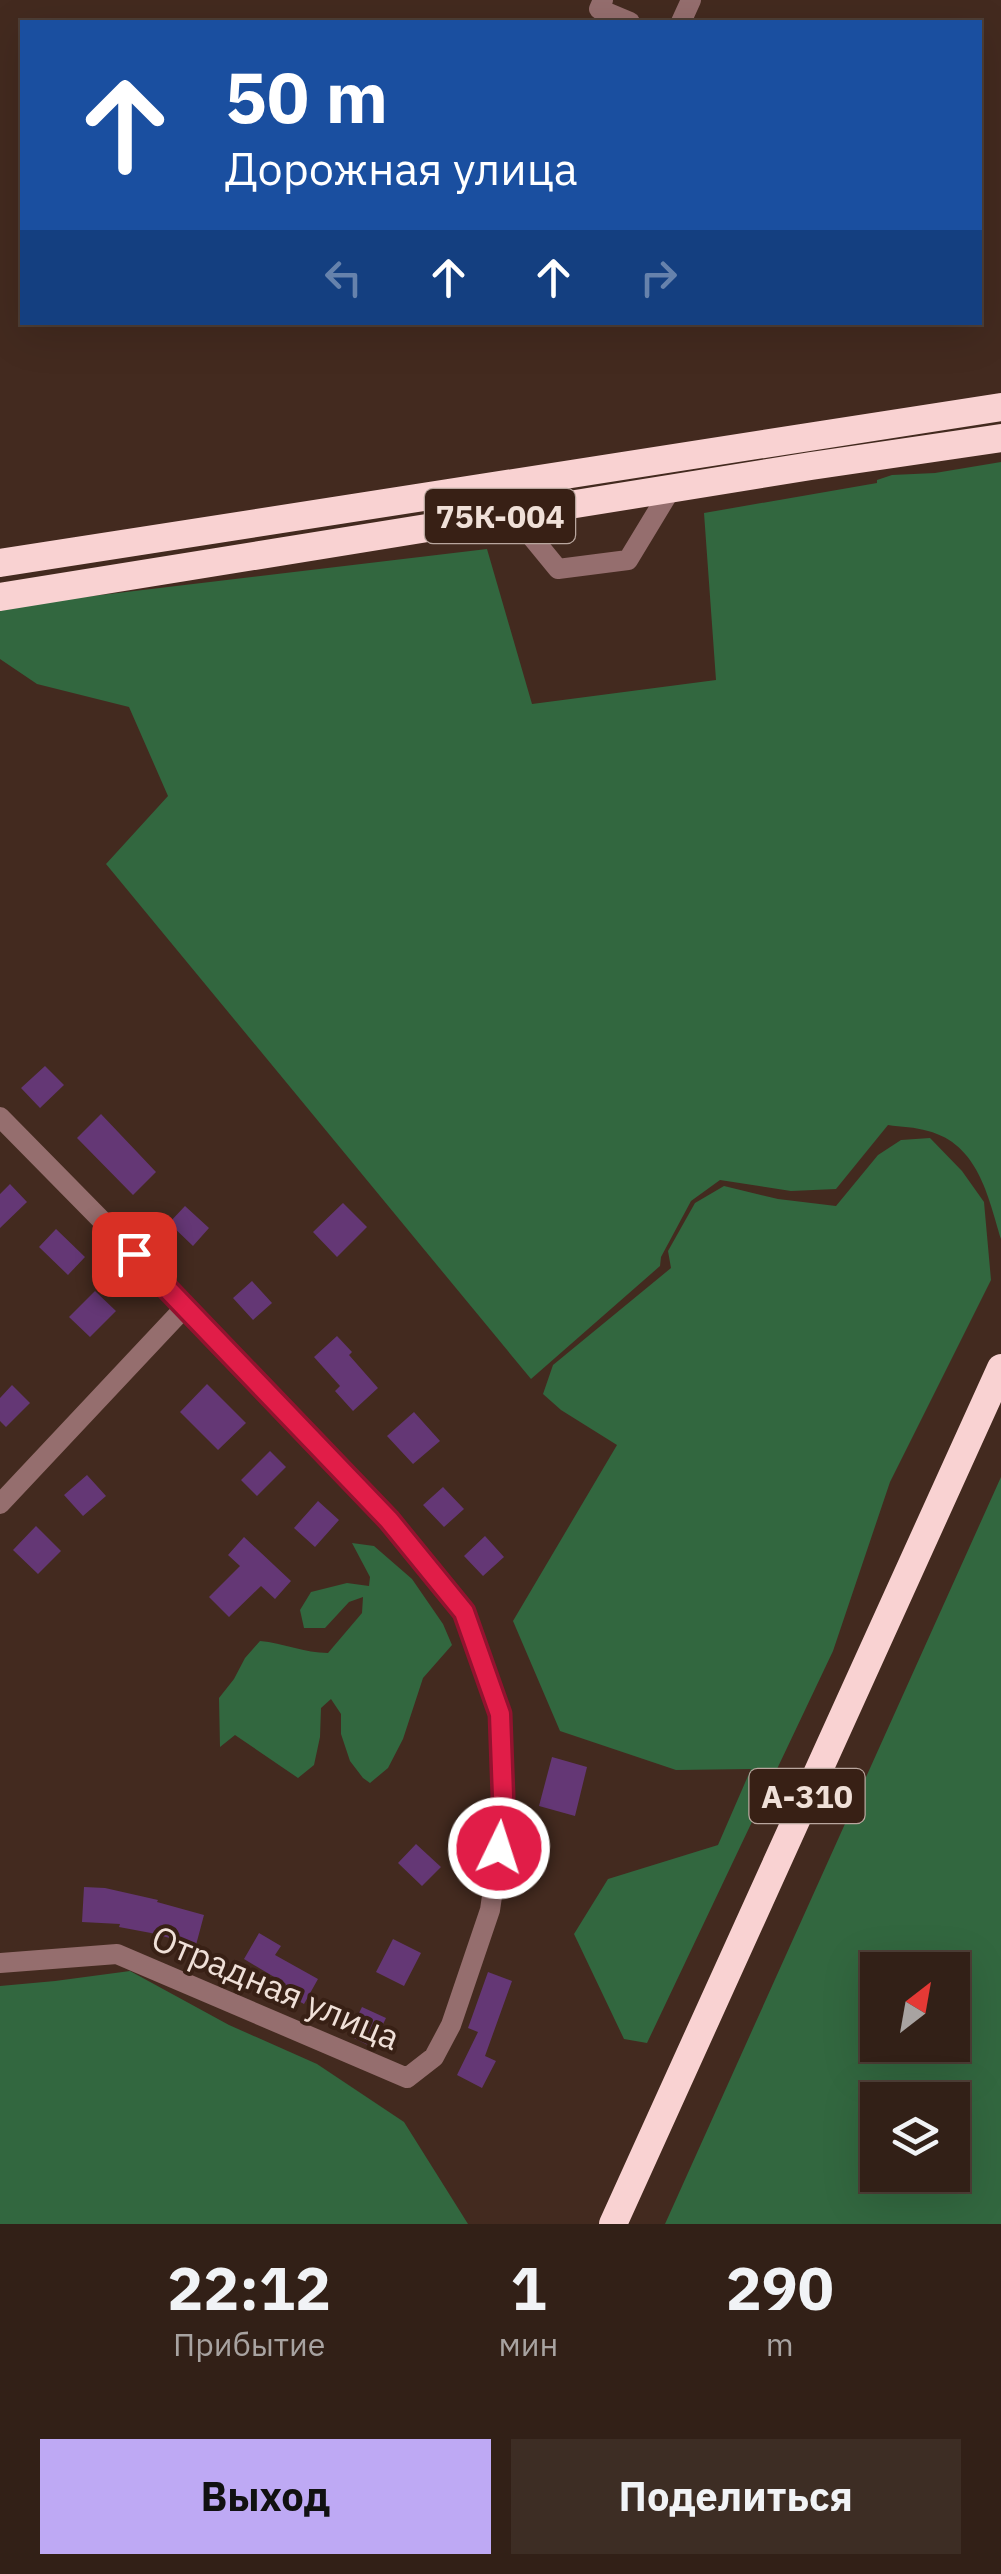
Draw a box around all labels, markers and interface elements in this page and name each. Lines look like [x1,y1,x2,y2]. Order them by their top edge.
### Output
text: 50 m [225,51,388,142]
icon: ahead [60,60,190,190]
text: Дорожная улица [225,139,578,197]
icon: left [316,250,371,305]
icon: ahead [421,250,476,305]
icon: ahead [526,250,581,305]
icon: right [631,250,686,305]
road number: 75К-004 [425,489,575,543]
pin [92,1212,177,1297]
icon: arrive [107,1227,162,1282]
road number: А-310 [750,1769,864,1823]
position arrow [447,1796,551,1900]
street label: Отрадная улица [145,1914,407,2060]
north arrow [860,1952,970,2062]
map controls [860,1952,970,2192]
button: layers [860,2082,970,2192]
text: 22:12 [167,2248,331,2327]
text: 1 [510,2248,546,2327]
text: 290 [726,2248,834,2327]
text: Прибытие [173,2323,325,2365]
text: мин [498,2323,558,2365]
text: m [766,2323,794,2365]
button: Выход [40,2439,491,2554]
button: Поделиться [511,2439,961,2554]

